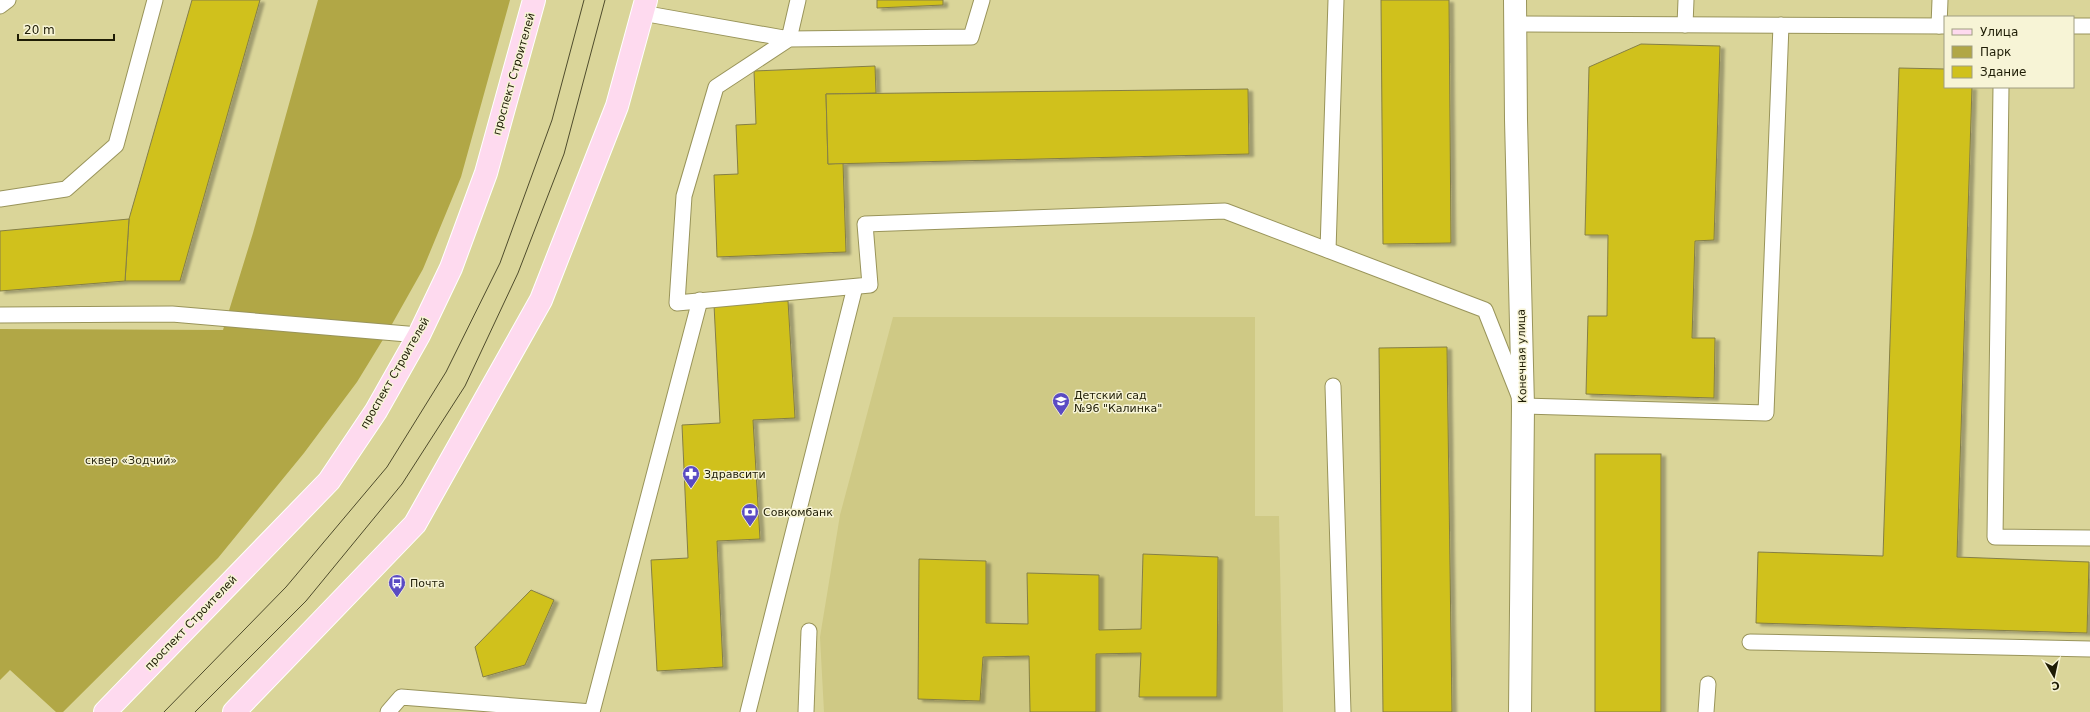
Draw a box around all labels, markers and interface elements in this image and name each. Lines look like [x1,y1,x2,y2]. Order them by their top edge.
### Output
street label: проспект Строителей [490,11,538,137]
scale bar [18,16,114,42]
legend [1944,16,2074,88]
text: 20 m [24,23,55,37]
text: Улица [1980,25,2018,39]
text: Парк [1980,45,2011,59]
text: Здание [1980,65,2026,79]
street label: Конечная улица [1515,309,1529,403]
street label: проспект Строителей [358,315,432,431]
place label: Детский сад №96 "Калинка" [1074,389,1162,415]
school or university icon: Детский сад №96 "Калинка" [1051,391,1071,416]
park label: сквер «Зодчий» [85,454,177,467]
pharmacy icon: Здравсити [681,464,701,489]
place label: Здравсити [704,468,766,481]
bank icon: Совкомбанк [740,502,760,527]
place label: Совкомбанк [763,506,833,519]
street label: проспект Строителей [142,573,240,673]
bus stop icon: Почта [387,573,407,598]
place label: Почта [410,577,445,590]
north arrow [2034,656,2074,696]
text: С [2050,678,2060,692]

